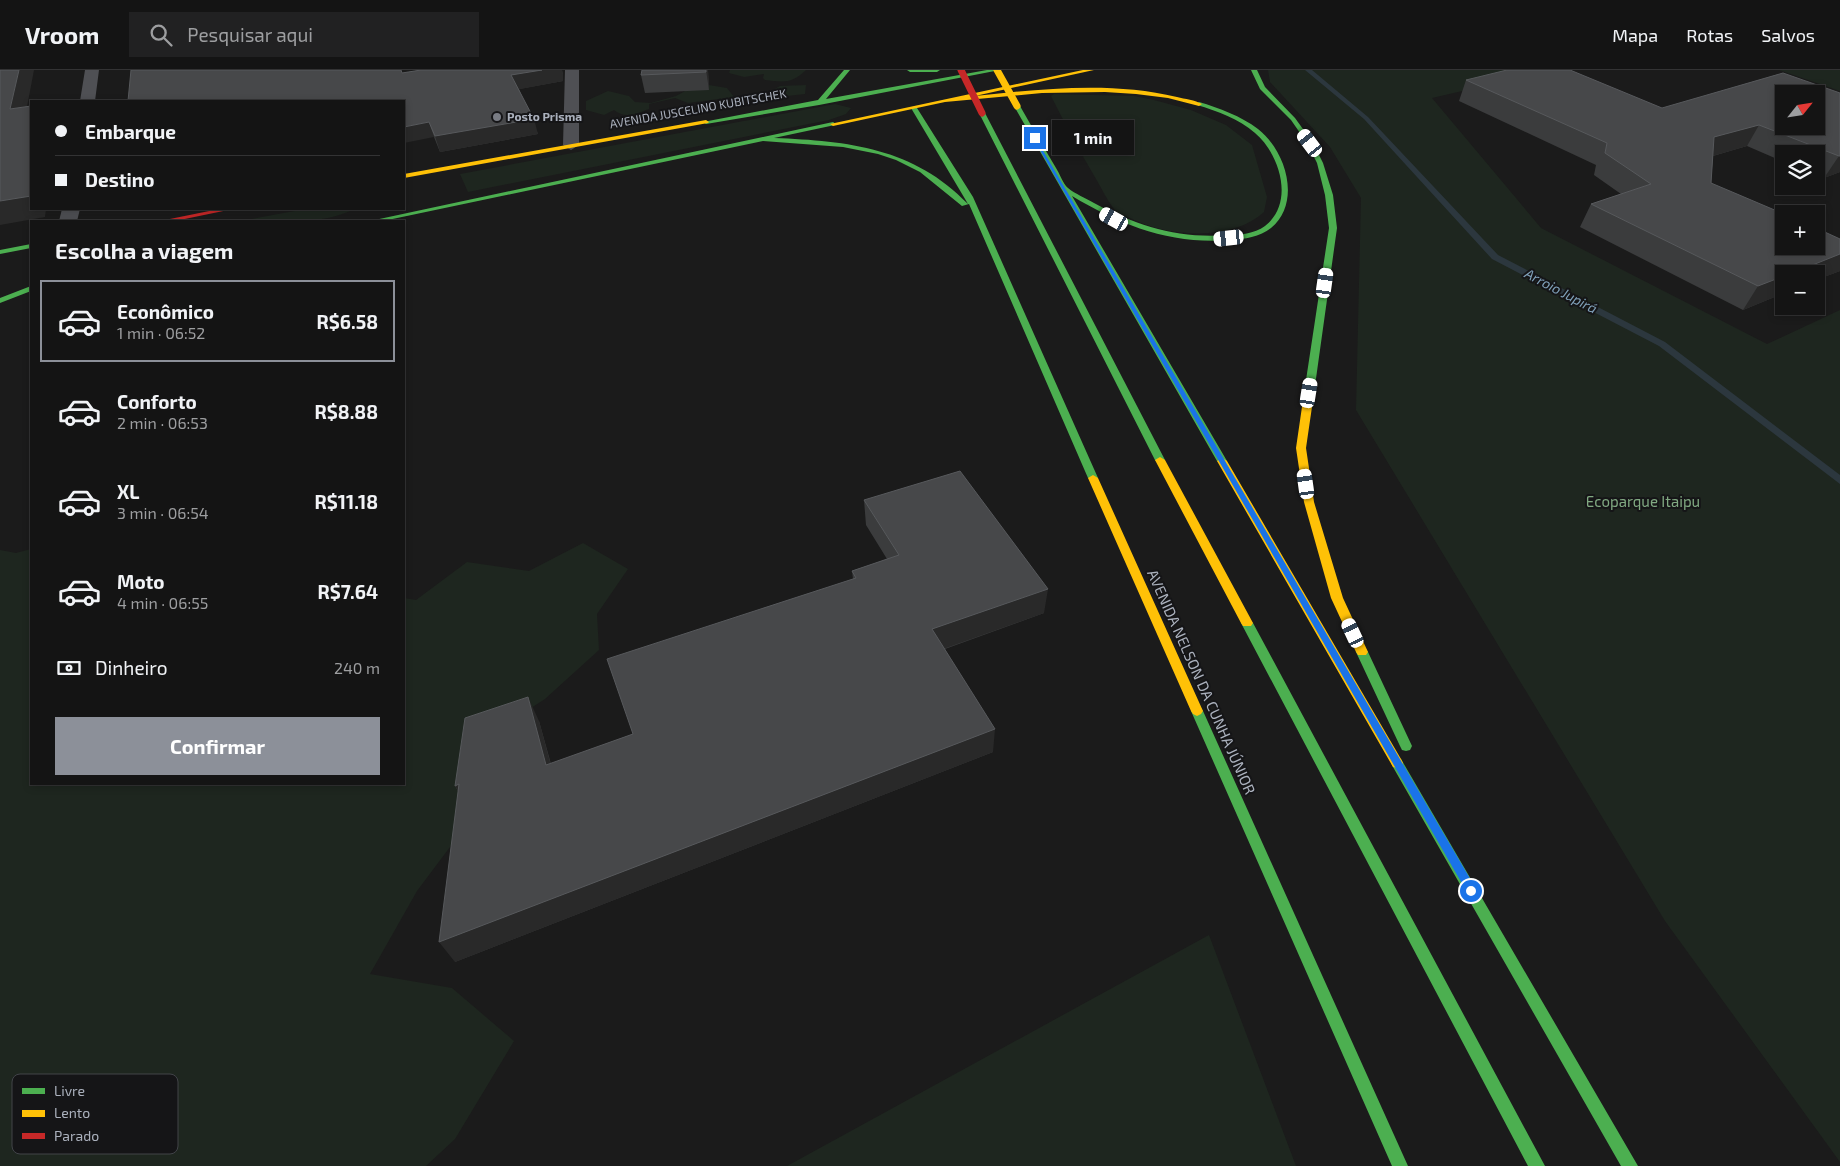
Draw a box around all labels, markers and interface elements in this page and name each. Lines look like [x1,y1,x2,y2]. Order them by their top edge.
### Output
search box [129,12,479,57]
text: Vroom [25,20,99,49]
icon: search [147,21,175,49]
text: Pesquisar aqui [187,23,313,46]
text: Mapa [1612,24,1658,46]
text: Rotas [1686,24,1733,46]
text: Salvos [1761,24,1815,46]
north arrow [1775,85,1825,135]
map controls [1775,85,1825,315]
street label: AVENIDA JUSCELINO KUBITSCHEK [608,86,787,130]
place label: Posto Prisma [507,109,582,123]
marker: Posto Prisma [491,111,503,123]
text: Embarque [85,120,176,143]
callout: 1 min [1052,120,1135,156]
route end [1024,127,1046,149]
car [1294,127,1325,159]
text: 1 min [1074,128,1112,147]
button: layers [1775,145,1825,195]
text: Destino [85,168,154,191]
car [1097,205,1130,233]
button: + [1775,205,1825,255]
car [1213,229,1244,247]
text: Escolha a viagem [55,237,233,263]
water label: Arroio Jupirá [1521,264,1600,317]
button: − [1775,265,1825,315]
car [1315,267,1334,299]
icon: car [57,299,102,344]
text: Econômico [117,300,214,323]
text: R$6.58 [317,310,378,333]
text: 1 min · 06:52 [117,323,205,342]
car [1299,377,1318,409]
icon: car [57,389,102,434]
text: Conforto [117,390,197,413]
text: R$8.88 [315,400,378,423]
text: 2 min · 06:53 [117,413,208,432]
car [1296,468,1315,500]
icon: car [57,479,102,524]
text: XL [117,480,139,503]
text: R$11.18 [314,490,378,513]
park label: Ecoparque Itaipu [1586,492,1700,510]
text: 3 min · 06:54 [117,503,209,522]
street label: AVENIDA NELSON DA CUNHA JÚNIOR [1144,566,1260,797]
icon: car [57,569,102,614]
text: Moto [117,570,165,593]
text: R$7.64 [317,580,378,603]
text: 4 min · 06:55 [117,593,208,612]
car [1339,616,1366,650]
icon: cash [55,654,83,682]
text: Dinheiro [95,656,168,679]
text: 240 m [334,658,380,677]
button: Confirmar [55,717,380,775]
route start [1460,880,1482,902]
legend [12,1074,178,1154]
text: Livre [54,1082,85,1099]
text: Lento [54,1104,90,1121]
text: Parado [54,1127,99,1144]

